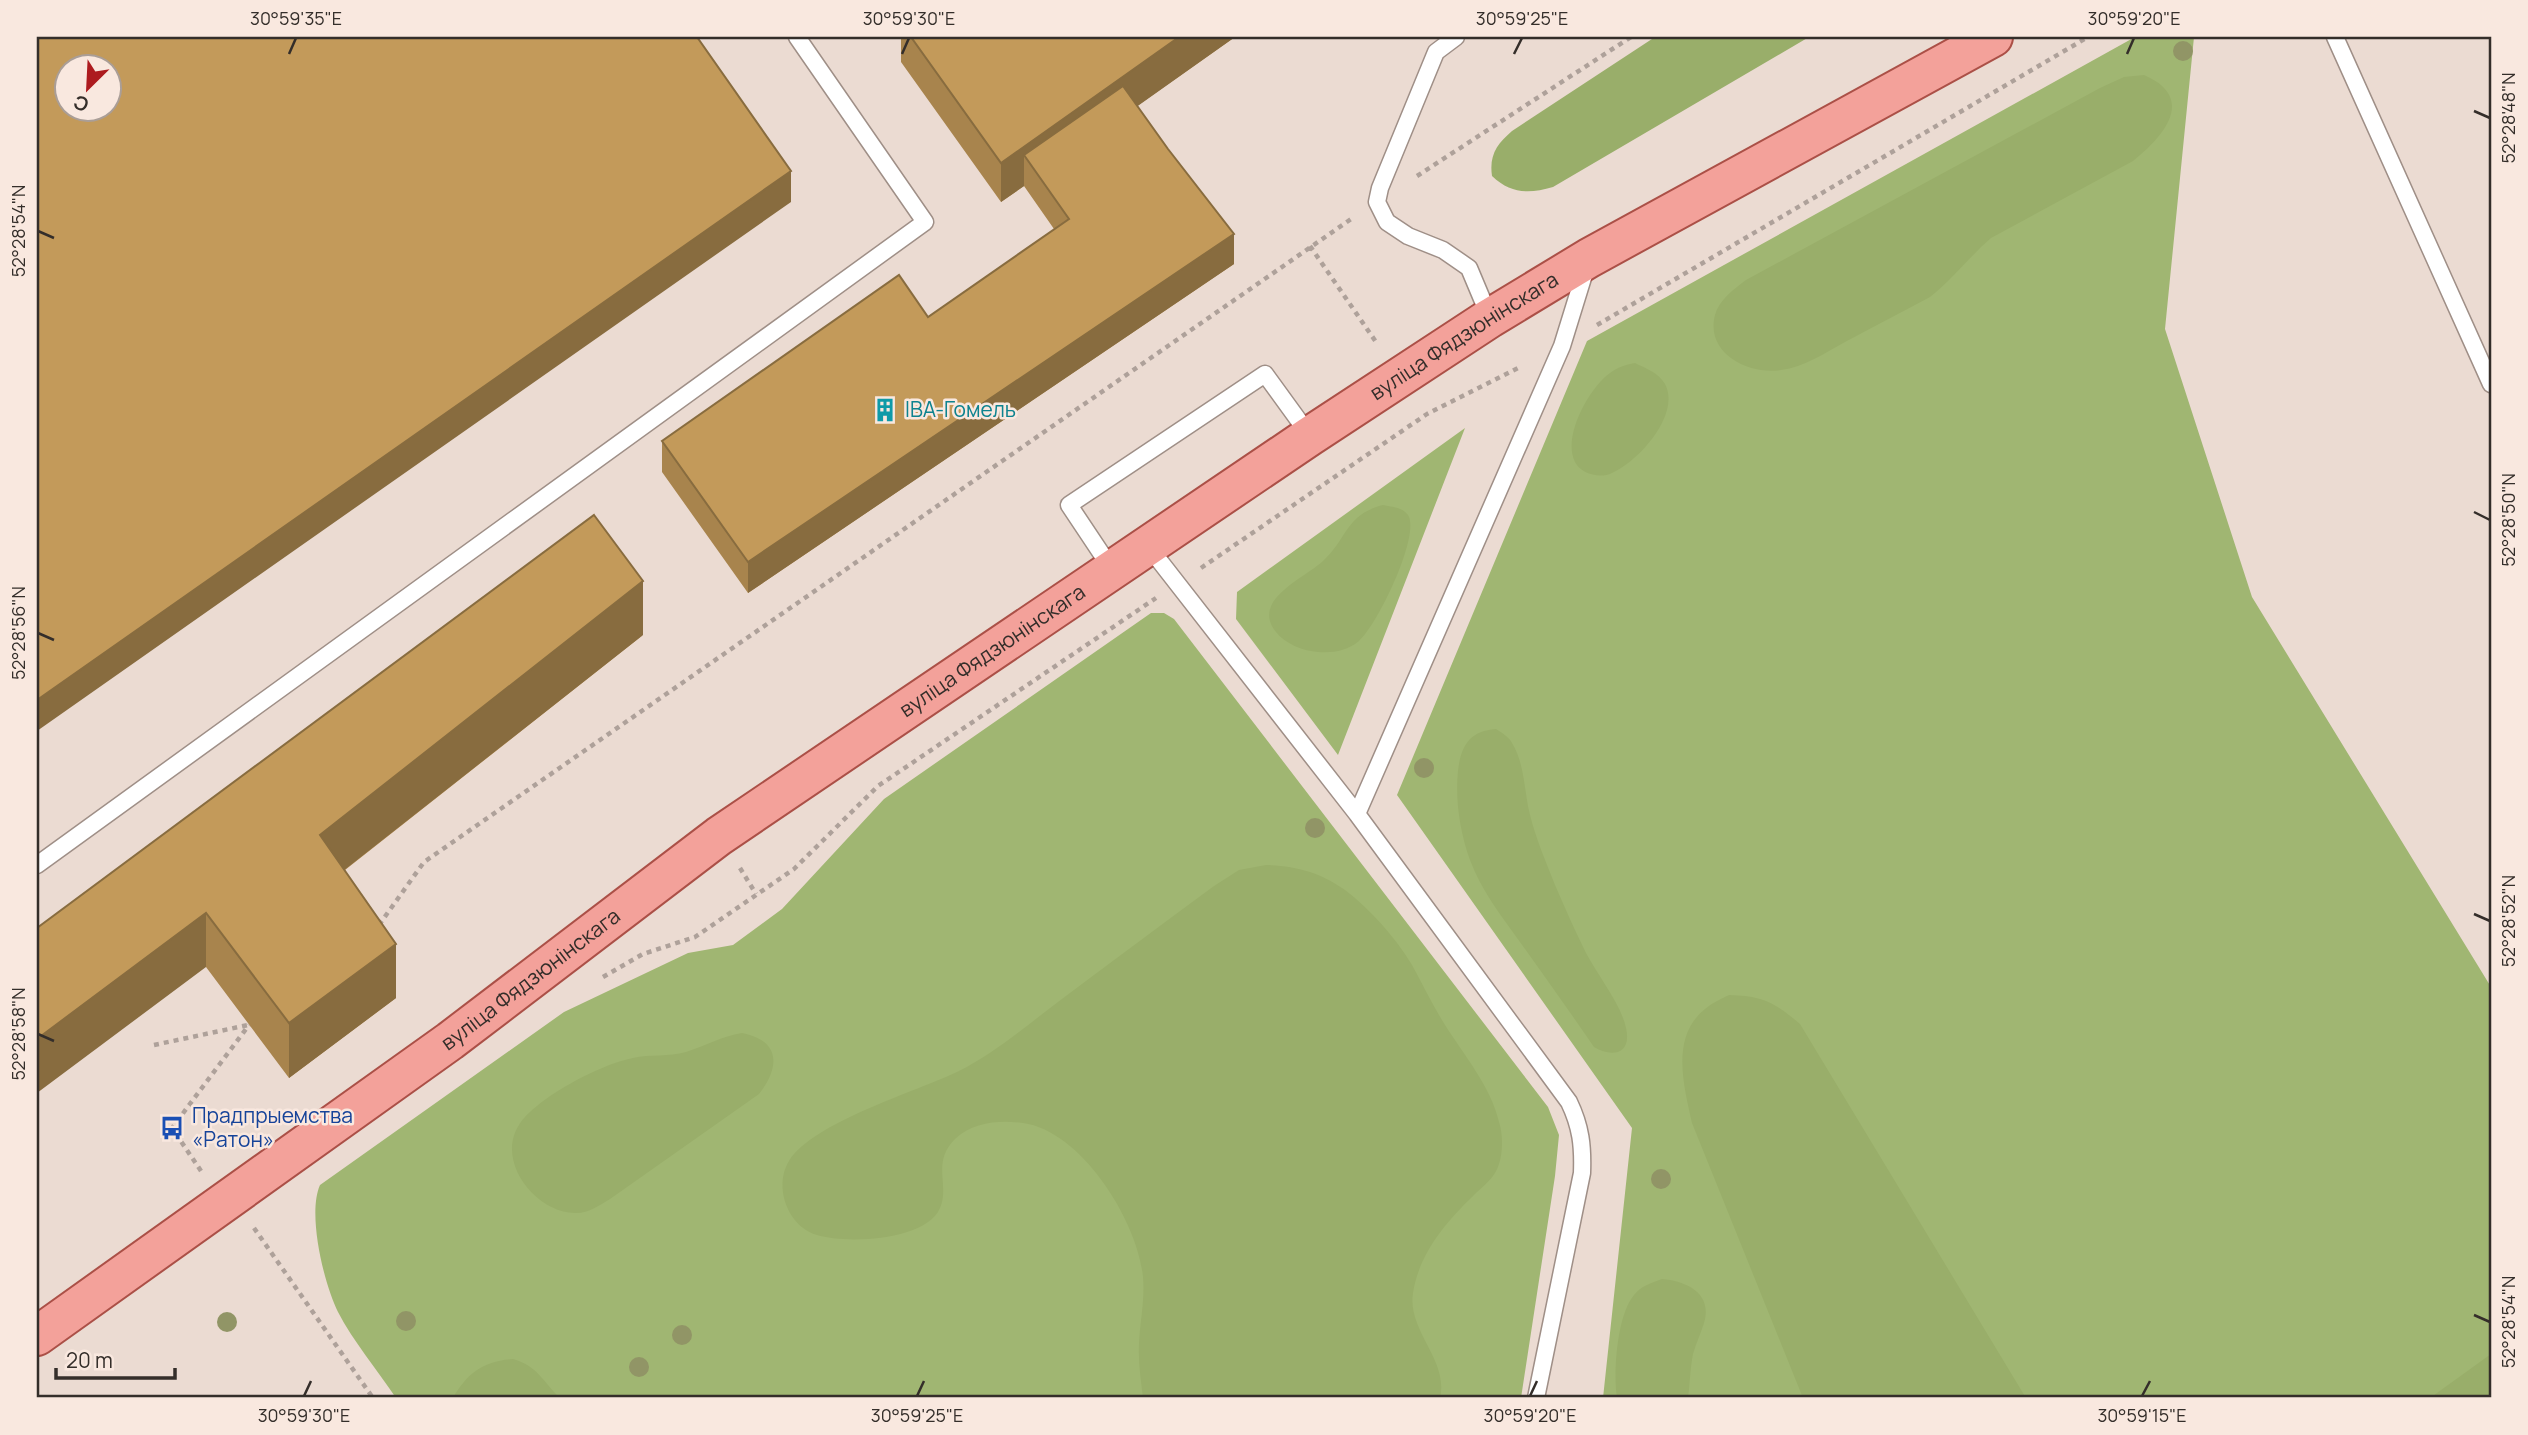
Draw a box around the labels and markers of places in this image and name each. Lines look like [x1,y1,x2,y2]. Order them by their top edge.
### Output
place label: IBA-Гомель [905,395,1016,423]
building icon: IBA-Гомель [871,396,899,424]
place label: Прадпрыемства «Ратон» [192,1101,353,1153]
bus stop icon: Прадпрыемства «Ратон» [158,1114,186,1142]

